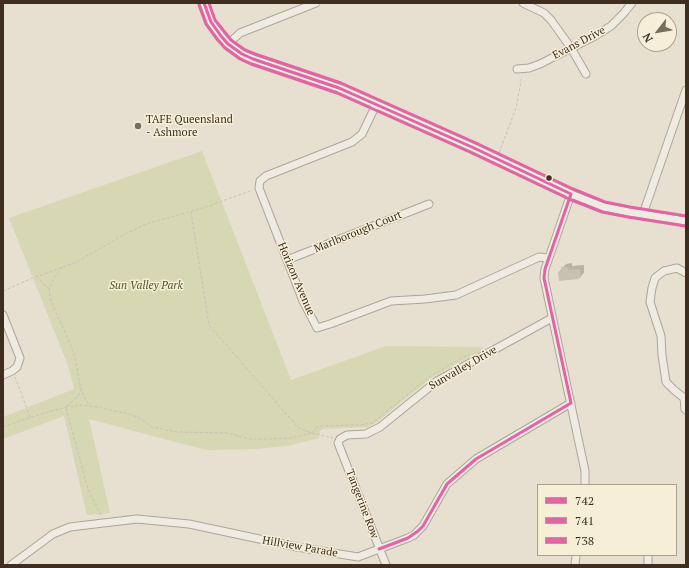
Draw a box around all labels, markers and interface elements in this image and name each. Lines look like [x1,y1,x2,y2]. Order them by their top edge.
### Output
north arrow [637,12,677,52]
street label: Evans Drive [550,24,608,62]
text: N [639,30,656,45]
place label: TAFE Queensland - Ashmore [146,113,233,139]
marker: TAFE Queensland - Ashmore [133,121,143,131]
unlabelled marker [544,173,554,183]
street label: Marlborough Court [312,208,404,256]
street label: Horizon Avenue [275,240,317,318]
park label: Sun Valley Park [109,279,183,293]
street label: Sunvalley Drive [427,343,499,393]
street label: Tangerine Row [343,468,381,540]
legend [537,484,677,556]
text: 742 [575,493,594,508]
text: 741 [575,513,594,528]
text: 738 [575,533,594,548]
street label: Hillview Parade [261,534,339,560]

